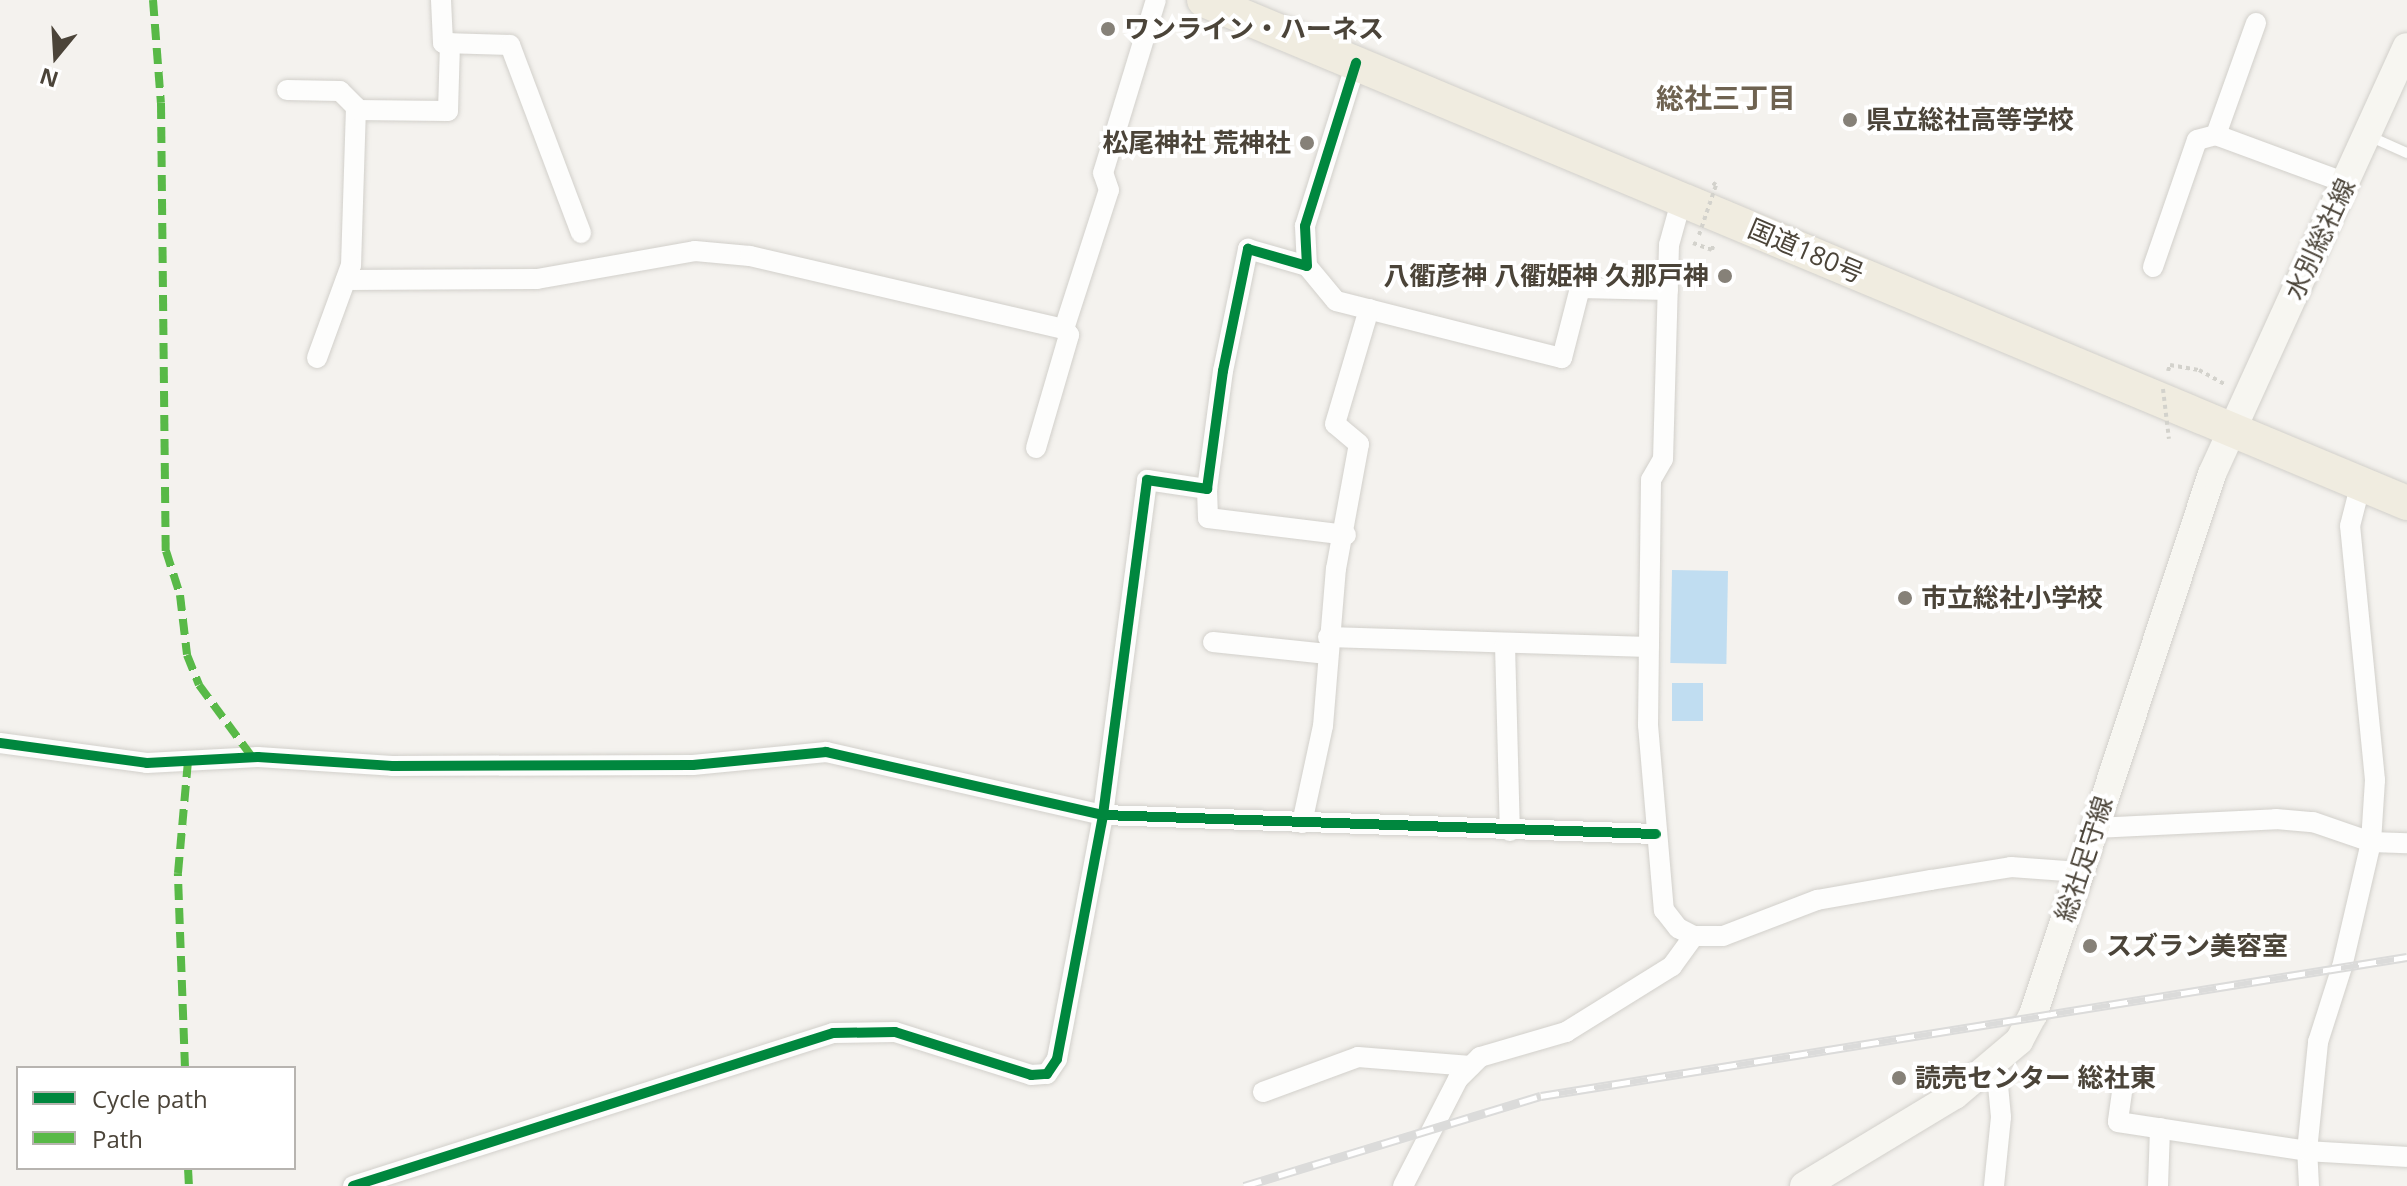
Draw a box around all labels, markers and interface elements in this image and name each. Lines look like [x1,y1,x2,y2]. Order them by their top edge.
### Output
place label: ワンライン・ハーネス [1124,13,1384,45]
north arrow [16,16,96,96]
marker: ワンライン・ハーネス [1099,20,1117,38]
text: N [35,62,62,96]
district label: 総社三丁目 [1656,80,1796,114]
place label: 県立総社高等学校 [1866,104,2074,136]
marker: 県立総社高等学校 [1841,111,1859,129]
place label: 松尾神社 荒神社 [1102,127,1291,159]
marker: 松尾神社 荒神社 [1298,134,1316,152]
street label: 水別総社線 [2278,173,2362,305]
street label: 国道180号 [1743,213,1869,289]
place label: 八衢彦神 八衢姫神 久那戸神 [1383,260,1709,292]
marker: 八衢彦神 八衢姫神 久那戸神 [1716,267,1734,285]
place label: 市立総社小学校 [1921,582,2103,614]
marker: 市立総社小学校 [1896,589,1914,607]
street label: 総社足守線 [2049,792,2119,926]
place label: スズラン美容室 [2106,930,2288,962]
marker: スズラン美容室 [2081,937,2099,955]
place label: 読売センター 総社東 [1915,1062,2156,1094]
legend [16,1066,296,1170]
marker: 読売センター 総社東 [1890,1069,1908,1087]
text: Cycle path [92,1082,208,1115]
text: Path [92,1122,143,1155]

